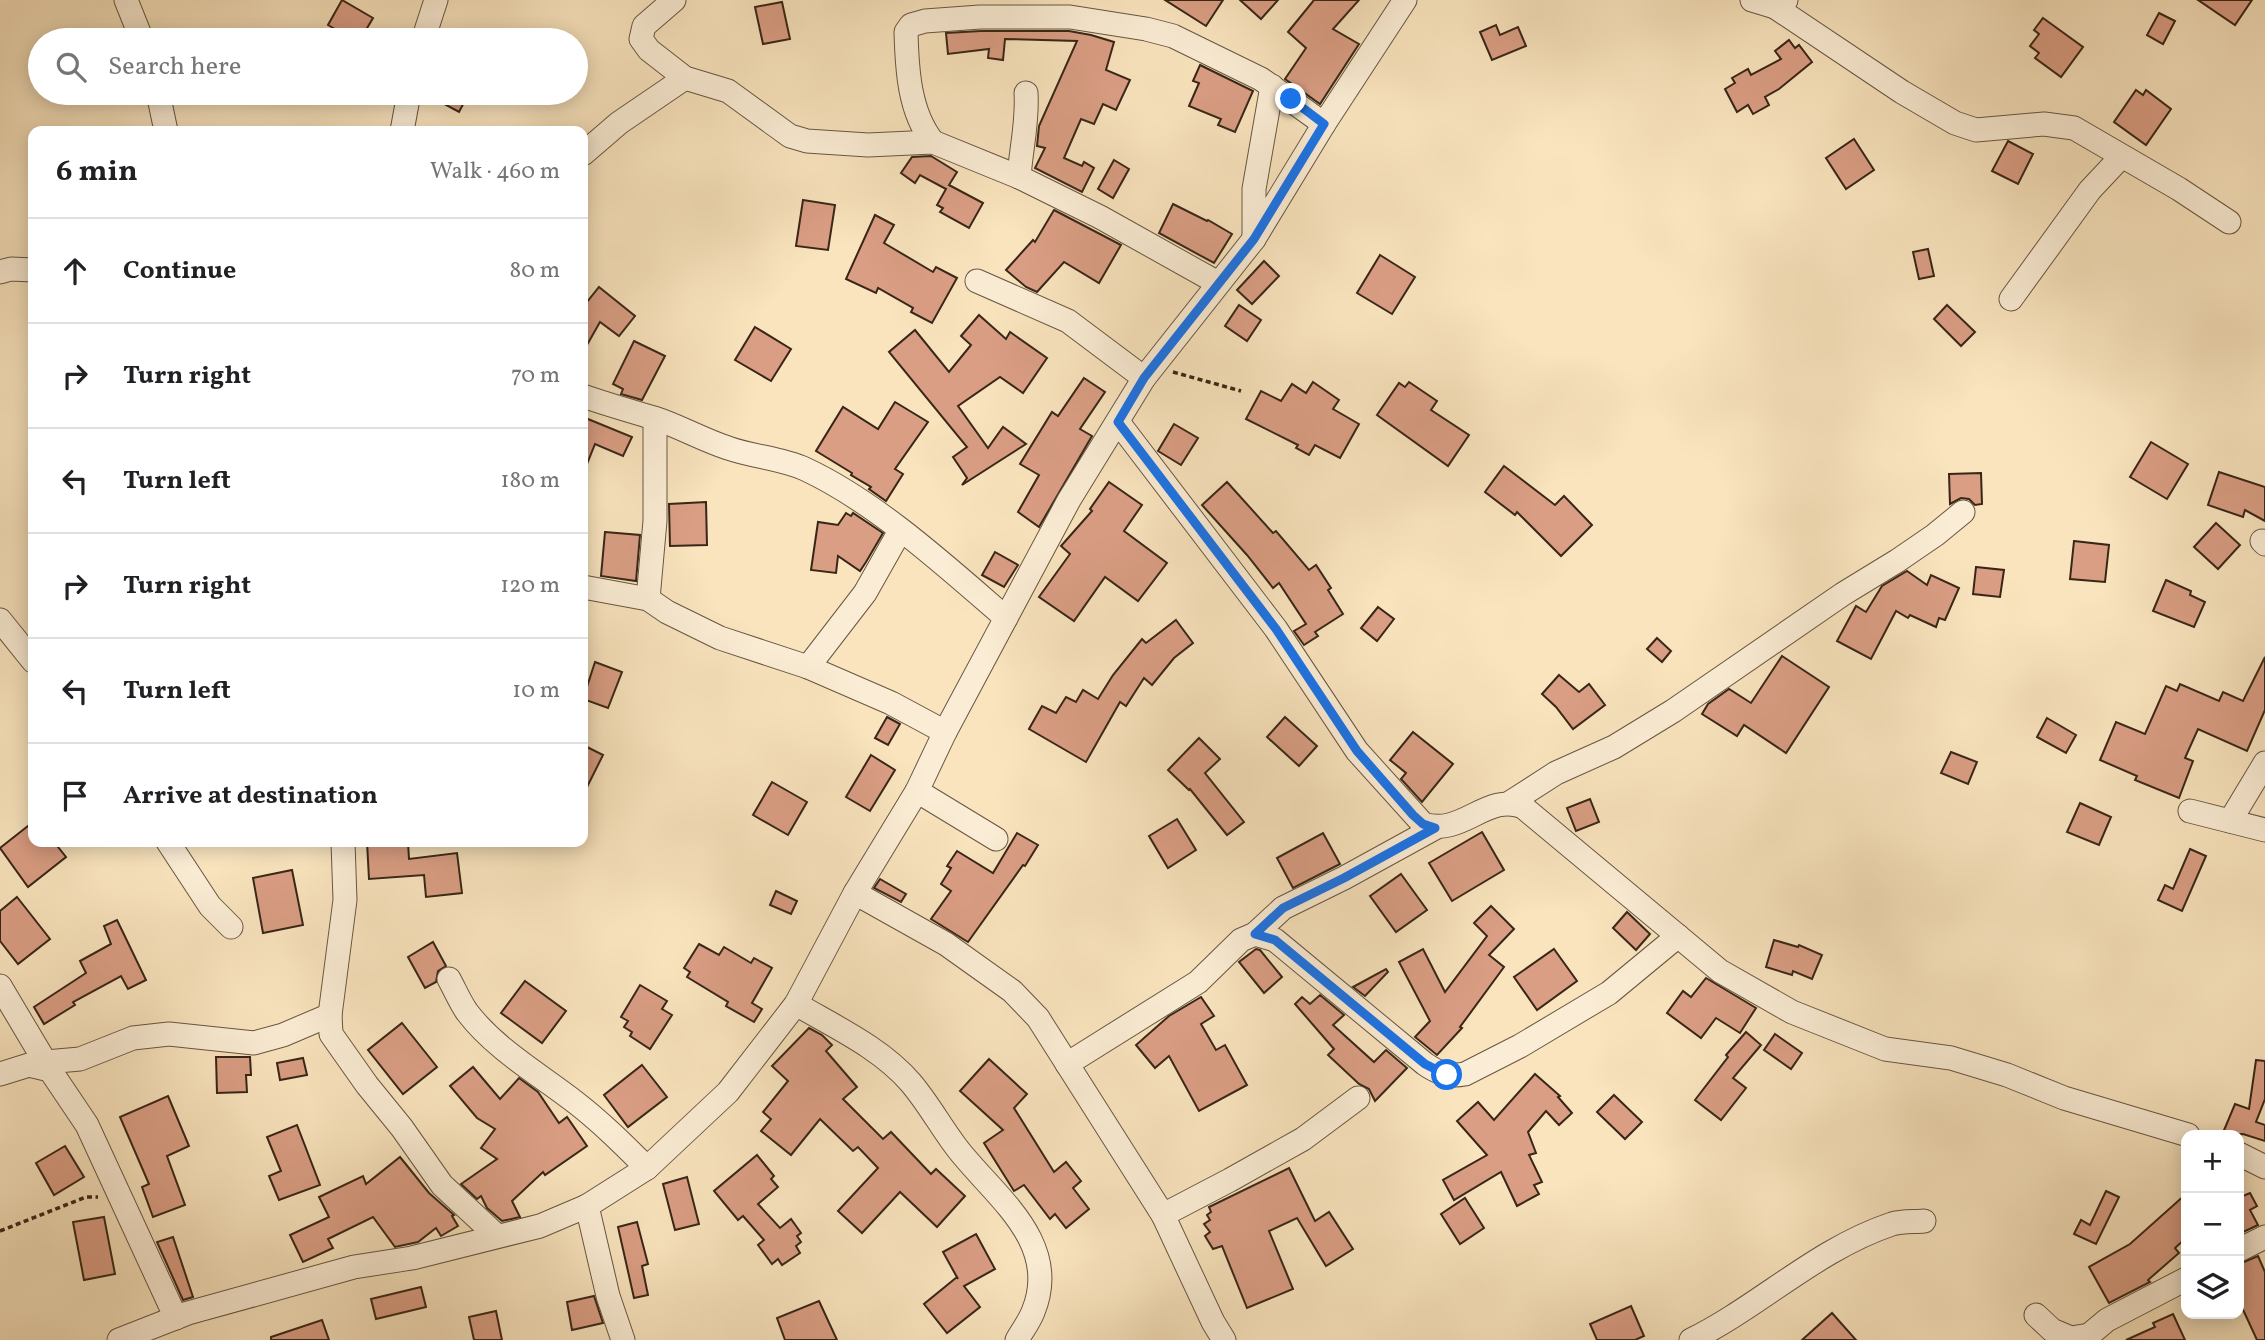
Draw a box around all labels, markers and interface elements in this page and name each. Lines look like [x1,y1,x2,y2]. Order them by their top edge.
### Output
search box [28,28,588,105]
icon: search [52,48,90,86]
text: Search here [108,49,241,85]
route end [1275,83,1306,114]
text: 6 min [56,151,138,193]
text: Walk · 460 m [430,156,560,188]
icon: ahead [56,252,94,290]
text: Continue [123,253,236,289]
text: 80 m [510,255,560,287]
icon: right [56,357,94,395]
text: Turn right [123,358,251,394]
text: 70 m [511,360,560,392]
icon: left [56,462,94,500]
text: Turn left [123,463,231,499]
text: 180 m [501,465,560,497]
icon: right [56,567,94,605]
text: Turn right [123,568,251,604]
text: 120 m [500,570,560,602]
icon: left [56,672,94,710]
text: Turn left [123,673,231,709]
text: 10 m [512,675,560,707]
icon: arrive [56,777,94,815]
text: Arrive at destination [123,778,378,814]
route start [1431,1059,1462,1090]
map controls [2181,1130,2244,1319]
button: + [2181,1130,2244,1193]
button: − [2181,1193,2244,1256]
button: layers [2181,1256,2244,1319]

